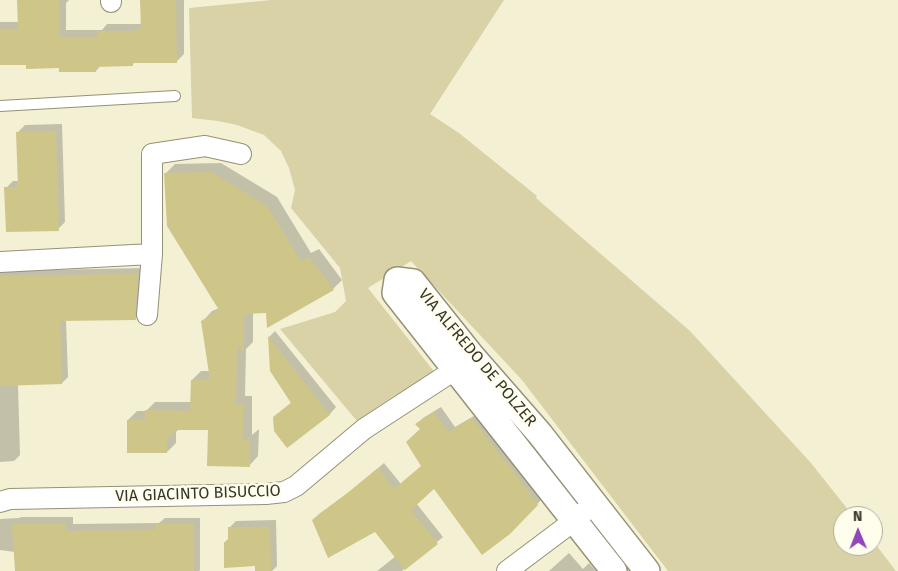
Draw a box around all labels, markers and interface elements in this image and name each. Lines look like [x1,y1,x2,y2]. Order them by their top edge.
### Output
street label: VIA ALFREDO DE POLZER [414,285,540,431]
street label: VIA GIACINTO BISUCCIO [115,482,281,506]
north arrow [833,506,883,556]
text: N [853,508,863,525]

